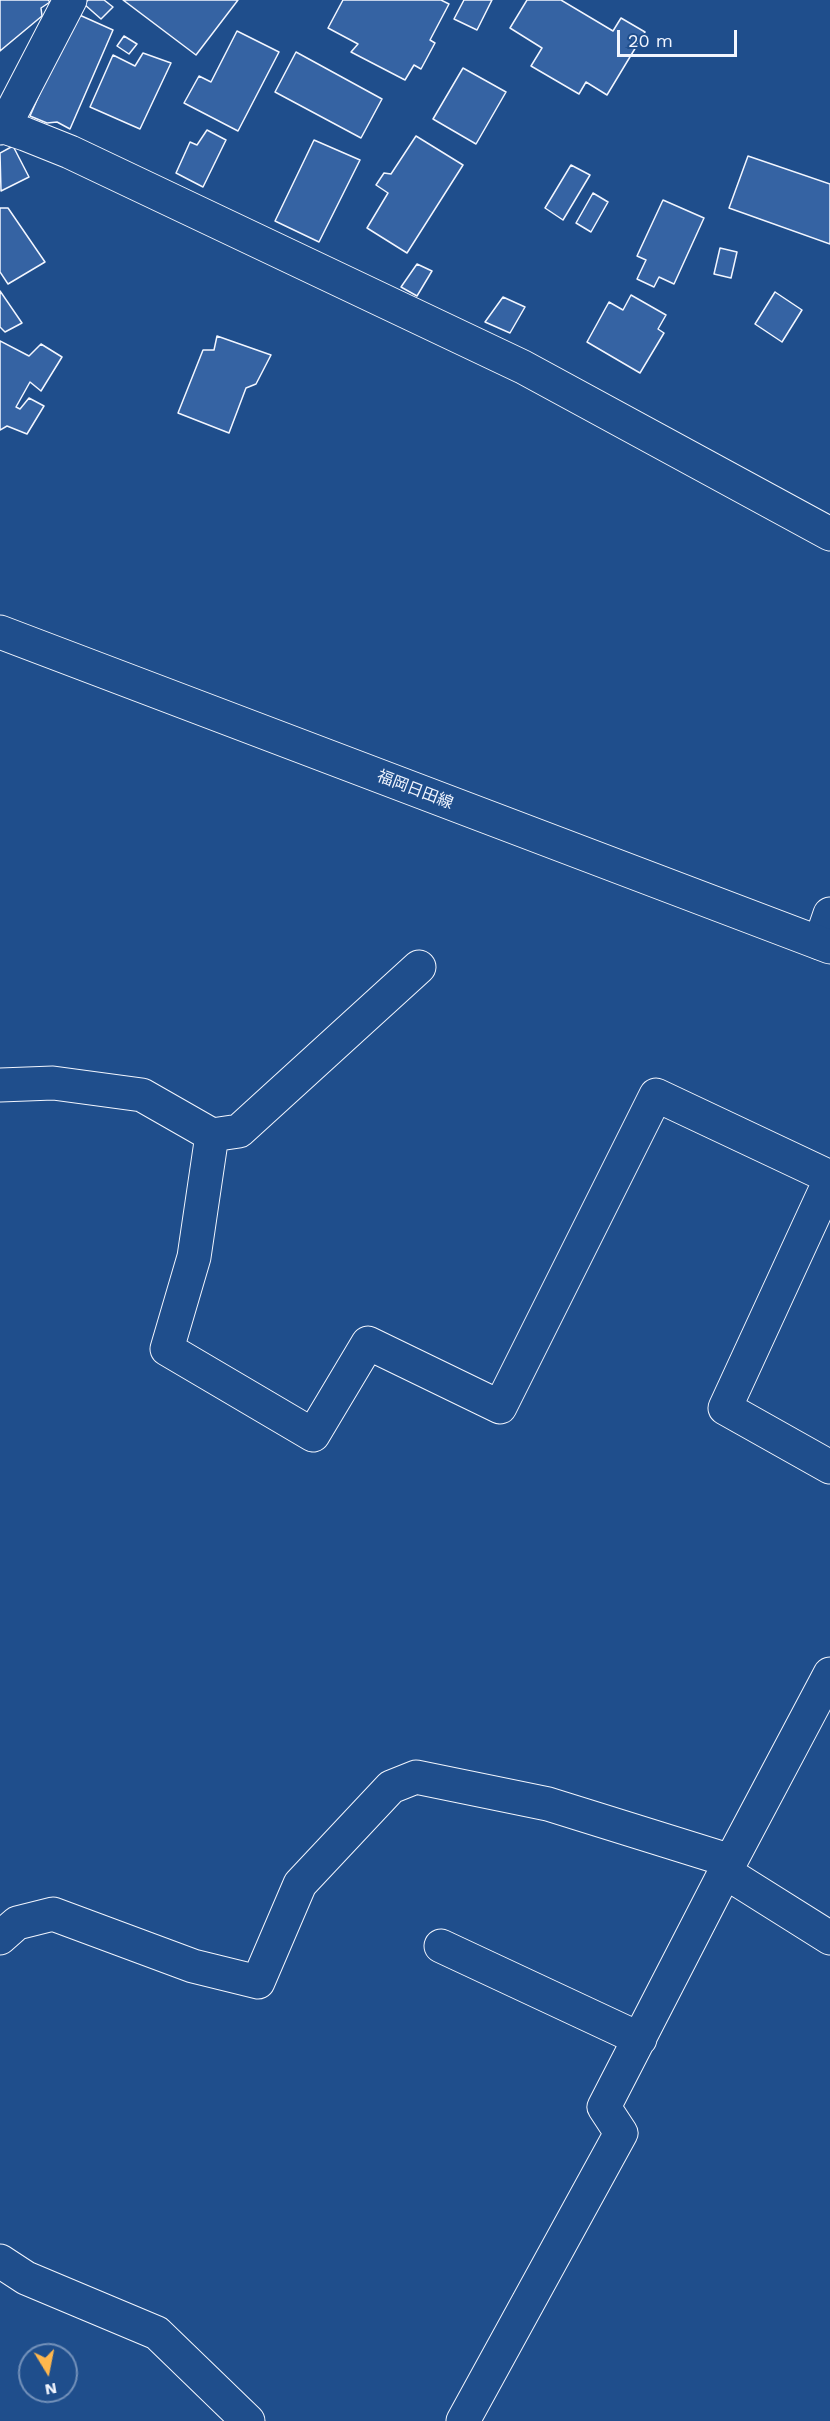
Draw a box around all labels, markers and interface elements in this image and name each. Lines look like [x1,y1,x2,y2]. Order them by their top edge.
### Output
scale bar [620,18,740,56]
text: 20 m [628,30,673,51]
street label: 福岡日田線 [374,767,456,813]
north arrow [18,2343,78,2403]
text: N [43,2379,58,2400]

